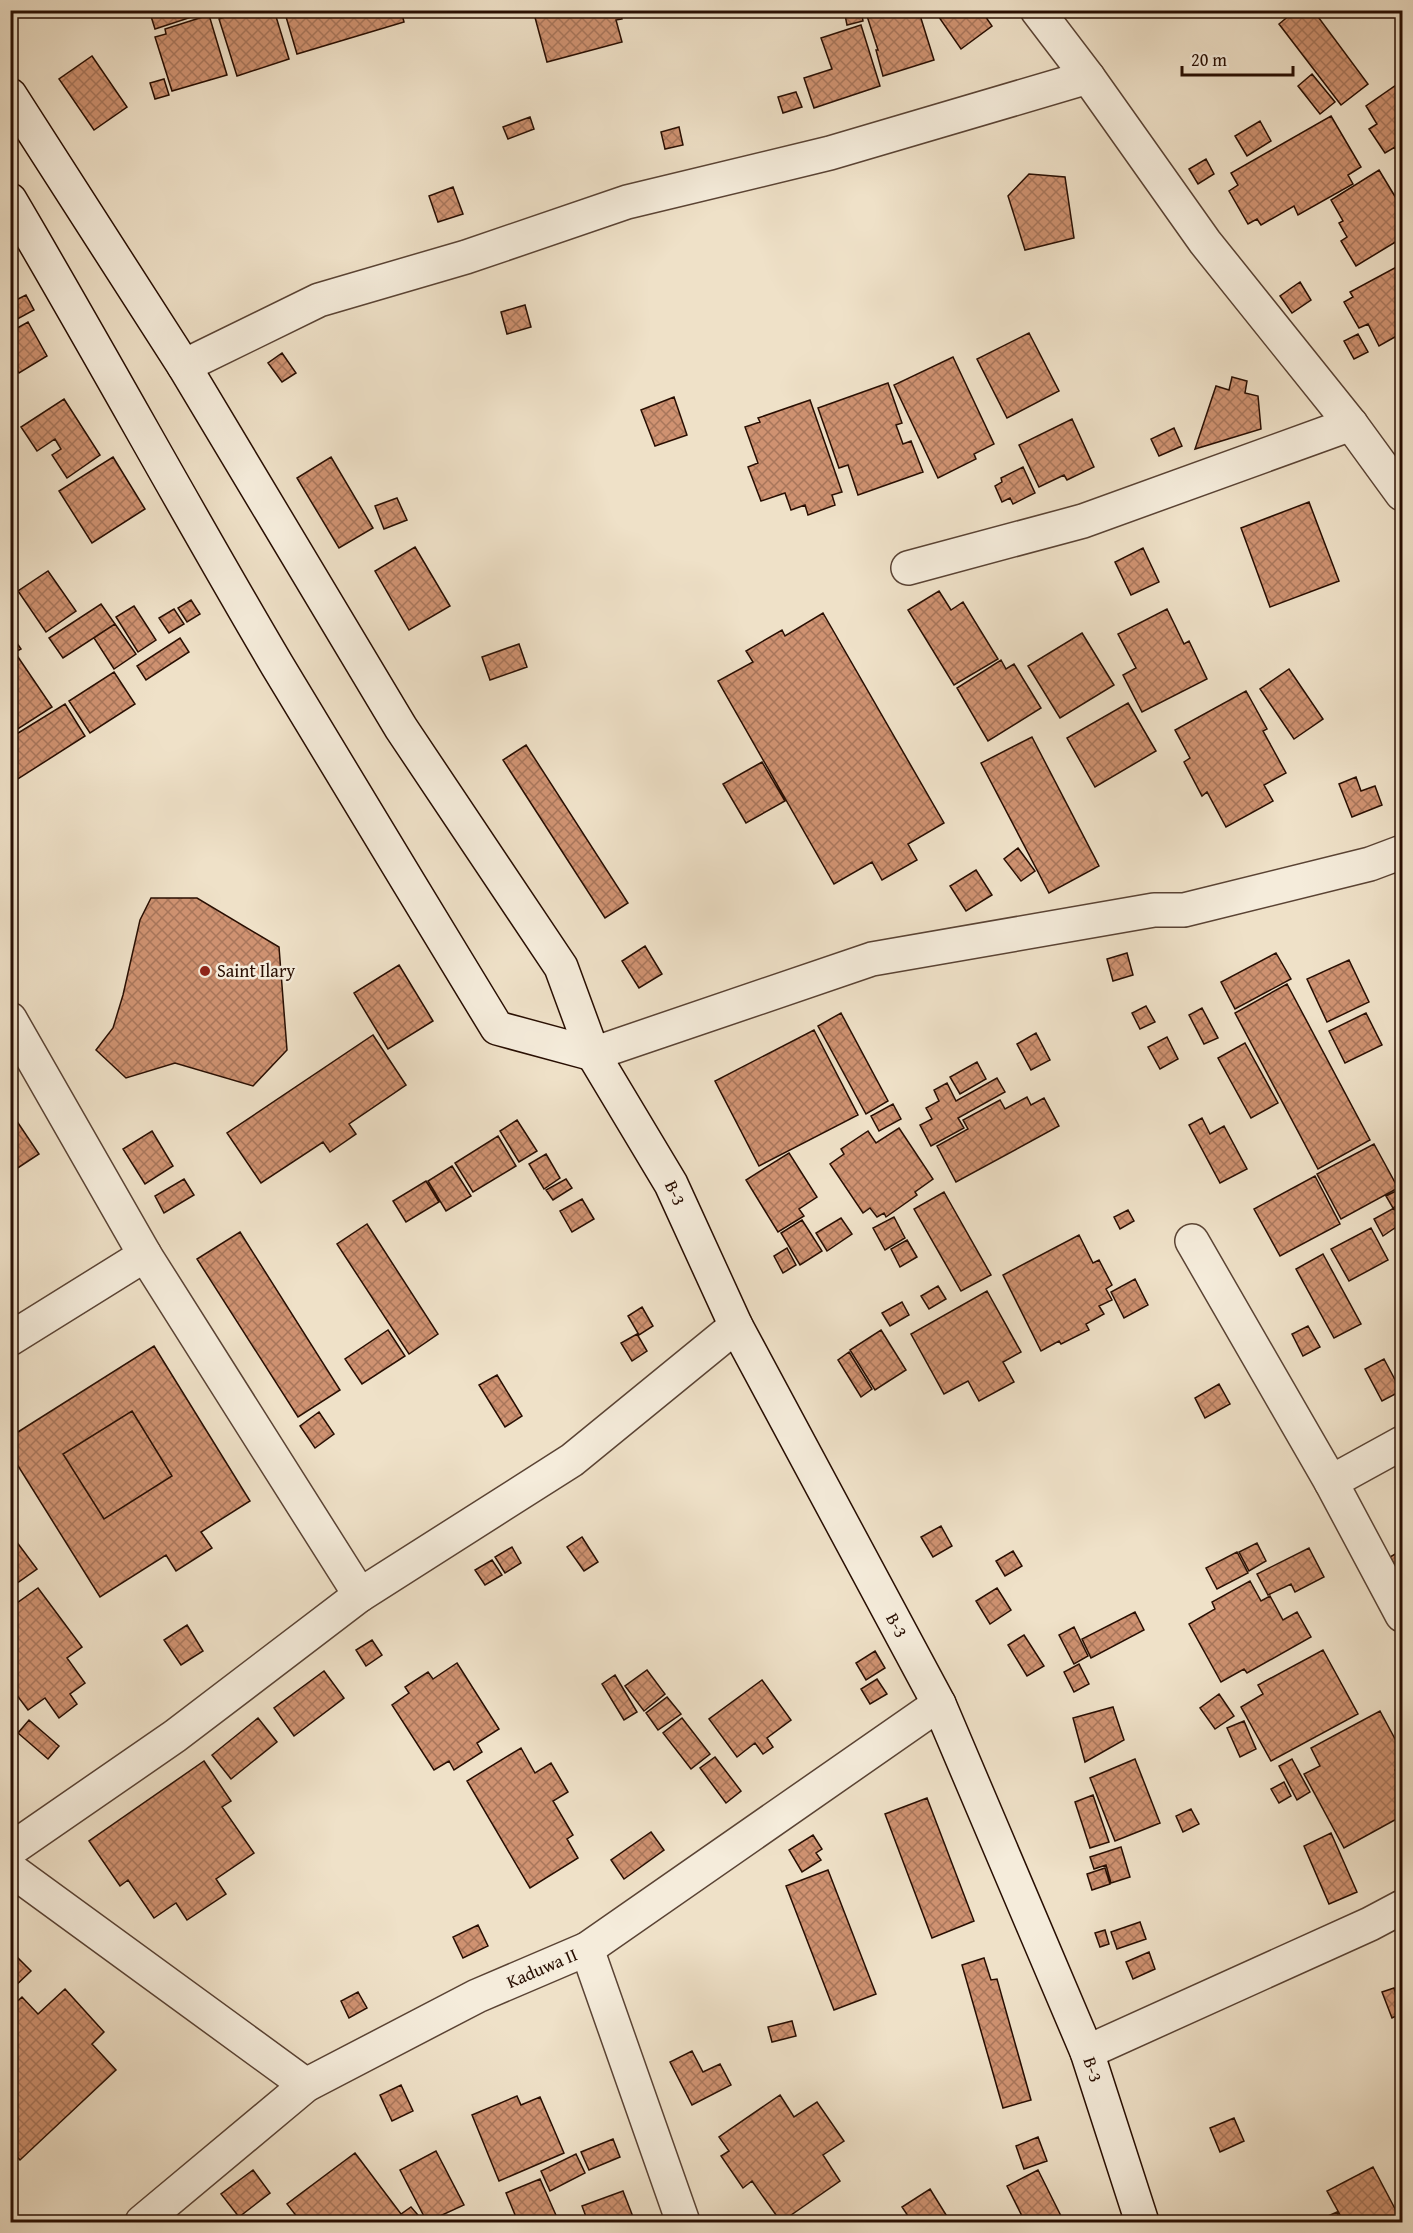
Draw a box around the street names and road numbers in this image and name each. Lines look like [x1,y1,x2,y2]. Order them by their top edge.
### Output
street label: B-3 [658,1176,693,1210]
street label: B-3 [879,1608,915,1643]
street label: Kaduwa II [502,1941,581,1995]
street label: B-3 [1076,2053,1110,2086]

